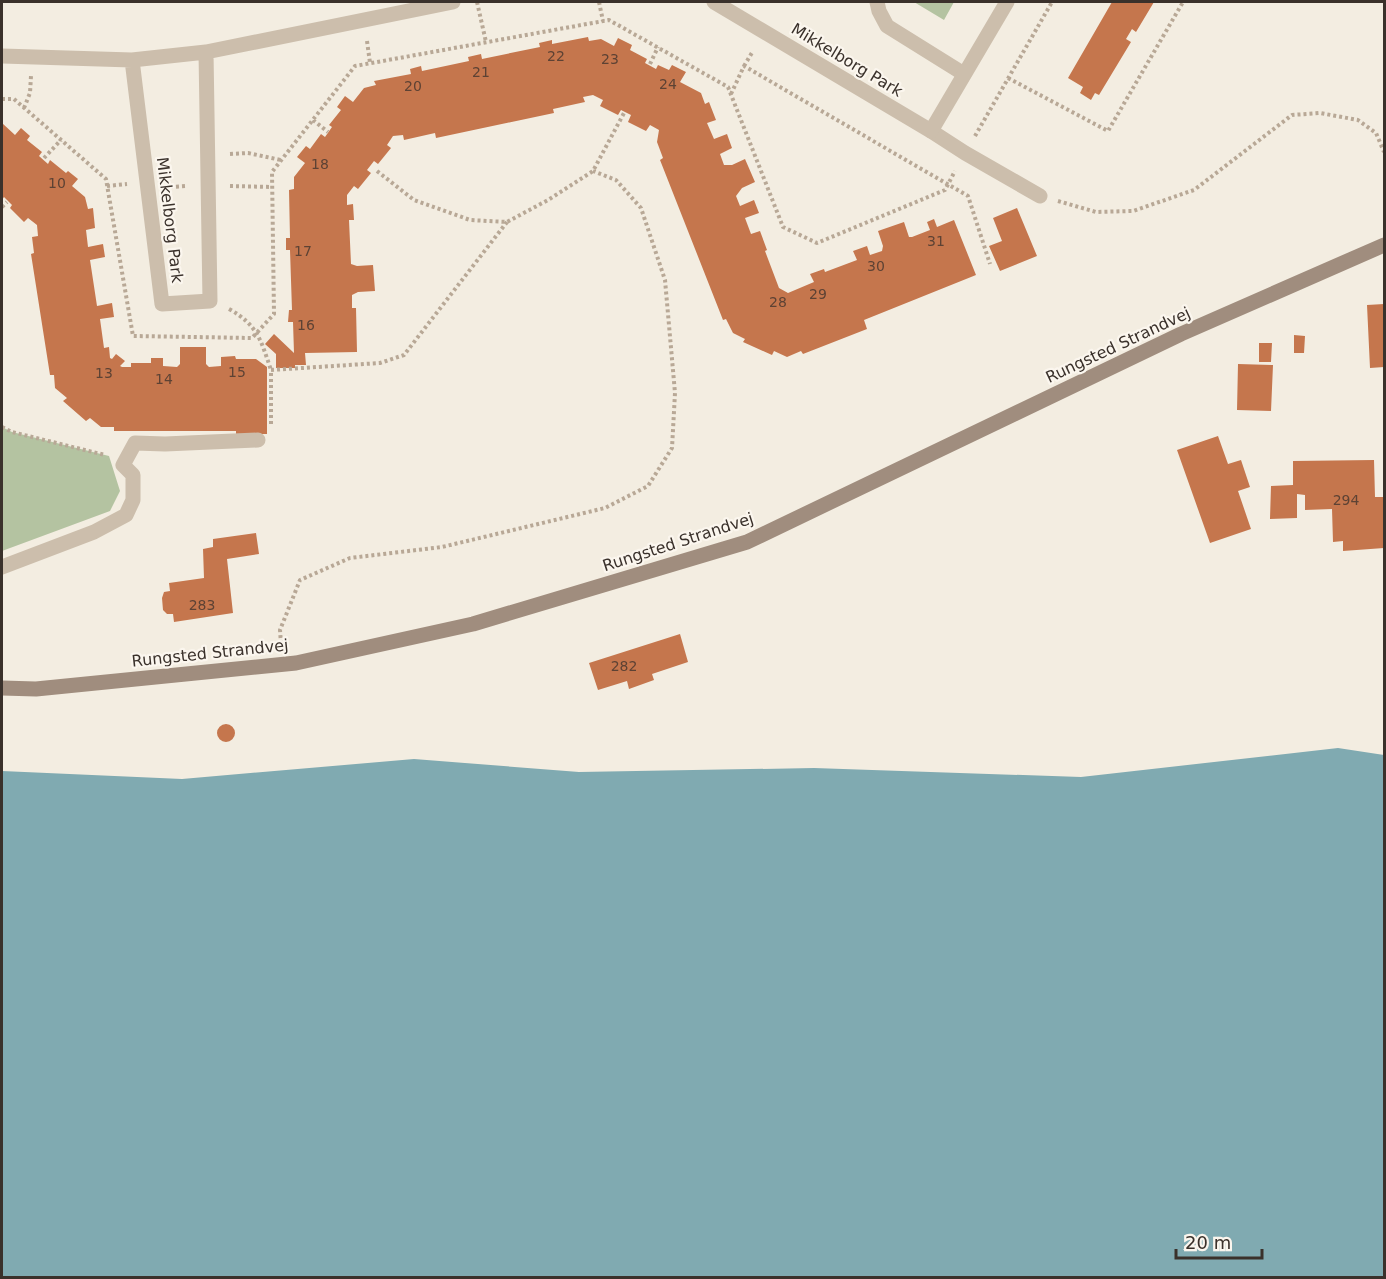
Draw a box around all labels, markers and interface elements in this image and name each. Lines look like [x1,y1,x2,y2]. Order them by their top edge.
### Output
street label: Mikkelborg Park [788,19,907,101]
house number: 22 [547,48,565,64]
house number: 23 [601,51,619,67]
house number: 21 [472,64,490,80]
house number: 24 [659,76,677,92]
house number: 20 [404,78,422,94]
street label: Mikkelborg Park [153,156,187,285]
house number: 18 [311,156,329,172]
house number: 10 [48,175,66,191]
house number: 31 [927,233,945,249]
house number: 17 [294,243,312,259]
house number: 30 [867,258,885,274]
house number: 29 [809,286,827,302]
house number: 28 [769,294,787,310]
street label: Rungsted Strandvej [1043,303,1193,387]
house number: 16 [297,317,315,333]
house number: 15 [228,364,246,380]
house number: 13 [95,365,113,381]
house number: 14 [155,371,173,387]
house number: 294 [1333,492,1359,508]
street label: Rungsted Strandvej [600,509,756,575]
house number: 283 [189,597,215,613]
street label: Rungsted Strandvej [131,635,289,671]
house number: 282 [611,658,637,674]
scale bar [1176,1222,1262,1260]
text: 20 m [1185,1232,1231,1253]

